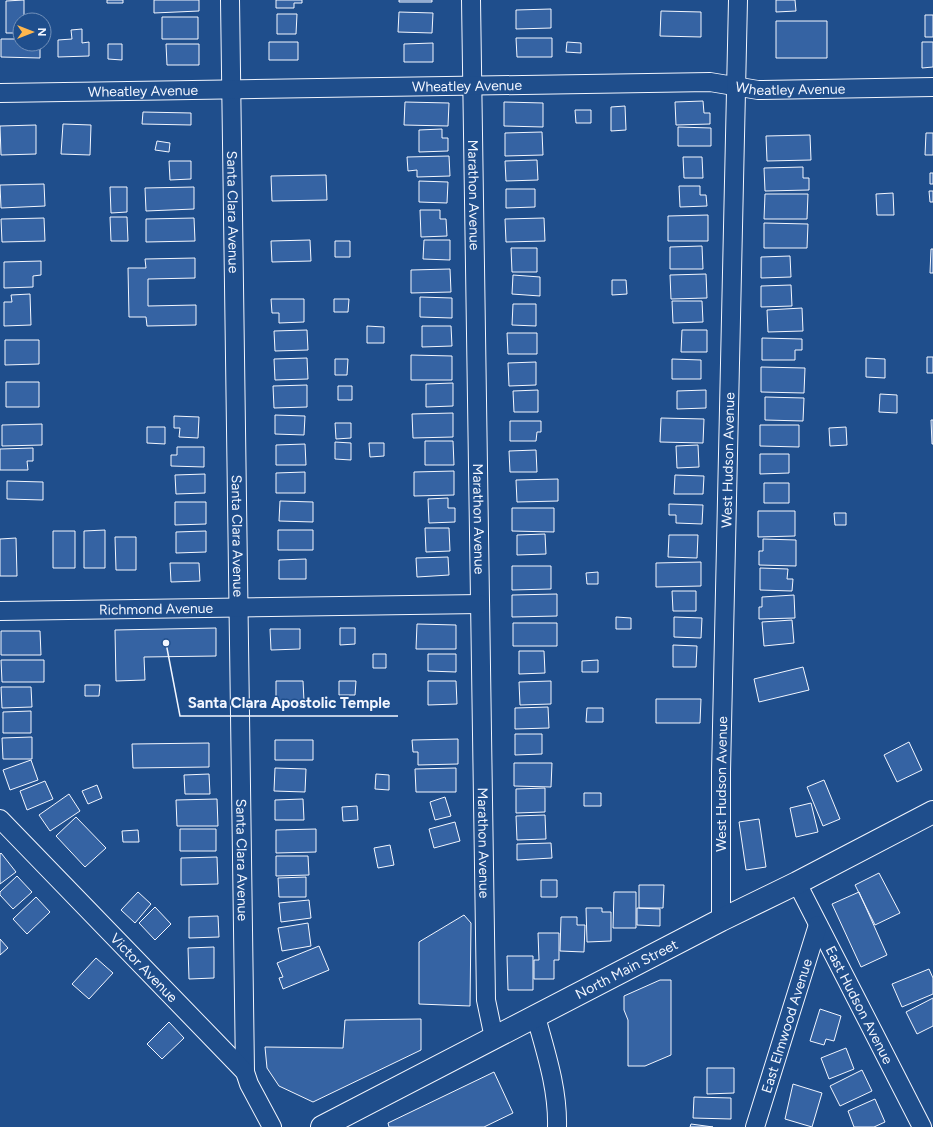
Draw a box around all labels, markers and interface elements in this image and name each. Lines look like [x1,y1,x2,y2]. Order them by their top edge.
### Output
north arrow [12,12,52,52]
text: N [35,28,48,36]
street label: Wheatley Avenue [412,76,522,95]
street label: Wheatley Avenue [734,78,846,99]
street label: Wheatley Avenue [88,81,199,100]
street label: Marathon Avenue [465,139,483,251]
street label: Santa Clara Avenue [224,151,242,274]
street label: West Hudson Avenue [718,392,738,528]
street label: Marathon Avenue [469,463,488,575]
street label: Santa Clara Avenue [228,475,247,598]
street label: Richmond Avenue [99,599,214,618]
callout: Santa Clara Apostolic Temple [180,689,398,716]
text: Santa Clara Apostolic Temple [188,694,391,712]
street label: West Hudson Avenue [712,716,731,852]
street label: Marathon Avenue [474,787,493,899]
street label: Santa Clara Avenue [233,799,251,922]
street label: Victor Avenue [107,930,181,1006]
street label: North Main Street [572,935,681,1003]
street label: East Hudson Avenue [822,943,897,1067]
street label: East Elmwood Avenue [758,956,816,1095]

